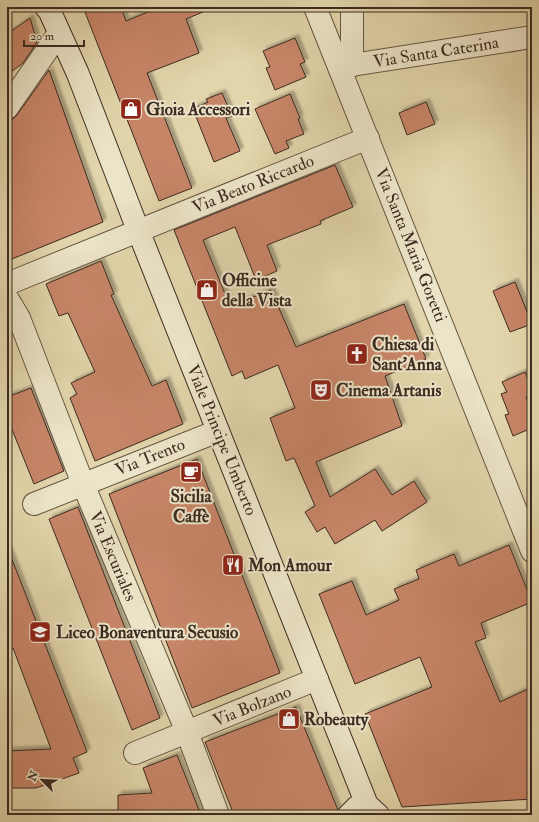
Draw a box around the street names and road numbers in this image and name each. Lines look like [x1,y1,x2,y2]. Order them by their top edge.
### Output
street label: Via Santa Caterina [372,32,501,72]
street label: Via Beato Riccardo [189,150,317,218]
street label: Via Santa Maria Goretti [370,165,452,326]
street label: Viale Principe Umberto [181,362,262,519]
street label: Via Trento [112,433,188,481]
street label: Via Escuriales [85,508,141,604]
street label: Via Bolzano [210,681,294,731]

